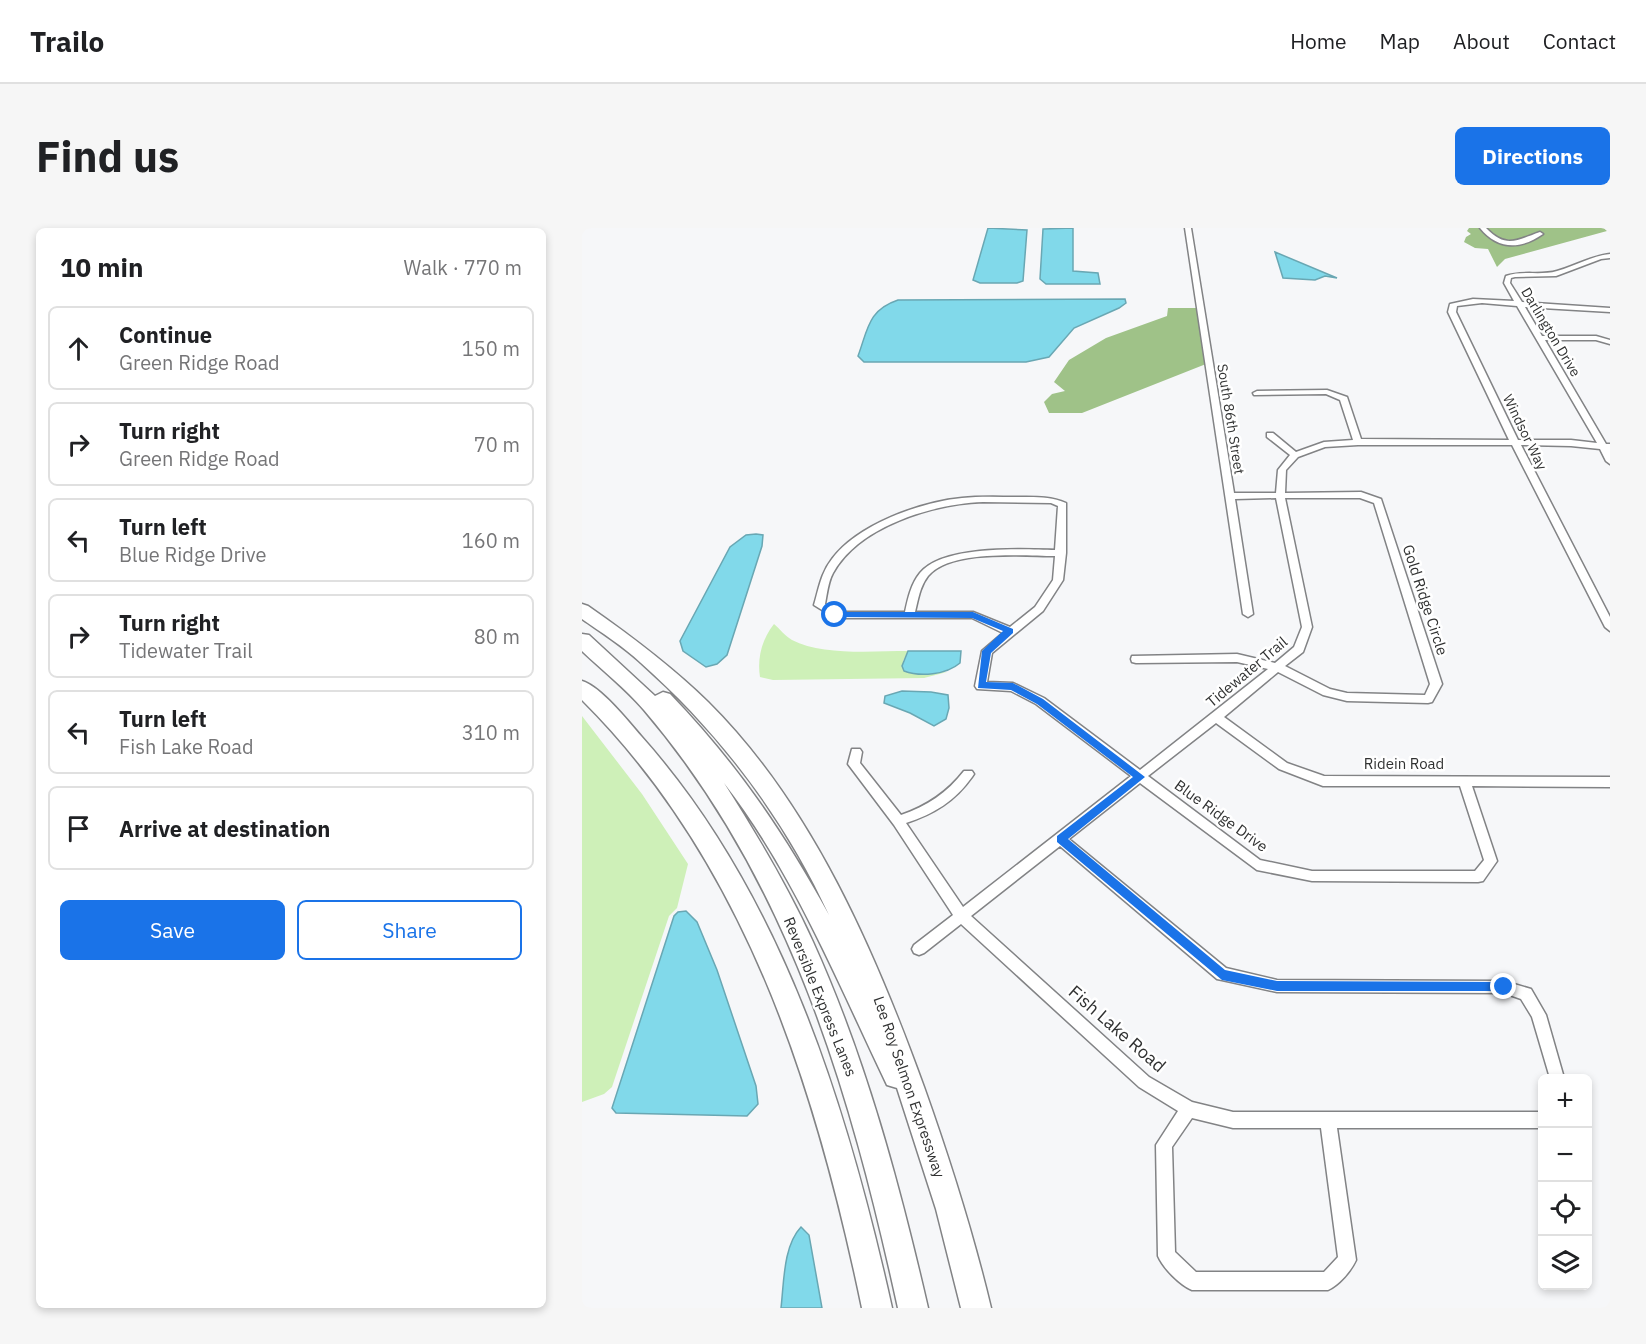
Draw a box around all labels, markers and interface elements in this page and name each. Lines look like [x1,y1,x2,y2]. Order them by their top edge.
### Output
text: Trailo [30,23,104,60]
text: Home [1290,27,1347,55]
text: Map [1380,27,1420,55]
text: About [1453,27,1510,55]
text: Contact [1543,27,1616,55]
button: Directions [1455,127,1610,185]
text: Find us [36,129,179,184]
text: 10 min [60,250,144,284]
text: Walk · 770 m [404,254,522,281]
street label: Darlington Drive [1517,284,1585,380]
text: Continue [119,320,212,349]
icon: ahead [62,332,95,365]
text: 150 m [462,335,520,362]
text: Green Ridge Road [119,349,280,376]
street label: South 86th Street [1213,363,1249,476]
street label: Windsor Way [1499,391,1551,473]
text: Turn right [119,416,220,445]
icon: right [62,428,95,461]
text: 70 m [474,431,520,458]
text: Green Ridge Road [119,445,280,472]
text: Turn left [119,512,207,541]
icon: left [62,524,95,557]
text: 160 m [462,527,520,554]
text: Blue Ridge Drive [119,541,267,568]
street label: Gold Ridge Circle [1399,542,1452,658]
route start [821,601,847,627]
text: Turn right [119,608,220,637]
icon: right [62,620,95,653]
text: 80 m [474,623,520,650]
street label: Tidewater Trail [1202,632,1291,711]
text: Tidewater Trail [119,637,253,664]
text: Turn left [119,704,207,733]
icon: left [62,716,95,749]
text: 310 m [462,719,520,746]
text: Fish Lake Road [119,733,254,760]
street label: Ridein Road [1364,754,1444,773]
street label: Blue Ridge Drive [1171,775,1272,856]
icon: arrive [62,812,95,845]
text: Arrive at destination [119,814,330,843]
button: Save [60,900,285,960]
button: Share [297,900,522,960]
street label: Reversible Express Lanes [780,914,861,1079]
route end [1490,973,1516,999]
street label: Fish Lake Road [1064,980,1171,1077]
street label: Lee Roy Selmon Expressway [869,994,950,1181]
map controls [1538,1074,1592,1290]
button: + [1538,1074,1592,1128]
button: − [1538,1128,1592,1182]
button: locate [1538,1182,1592,1236]
button: layers [1538,1236,1592,1290]

